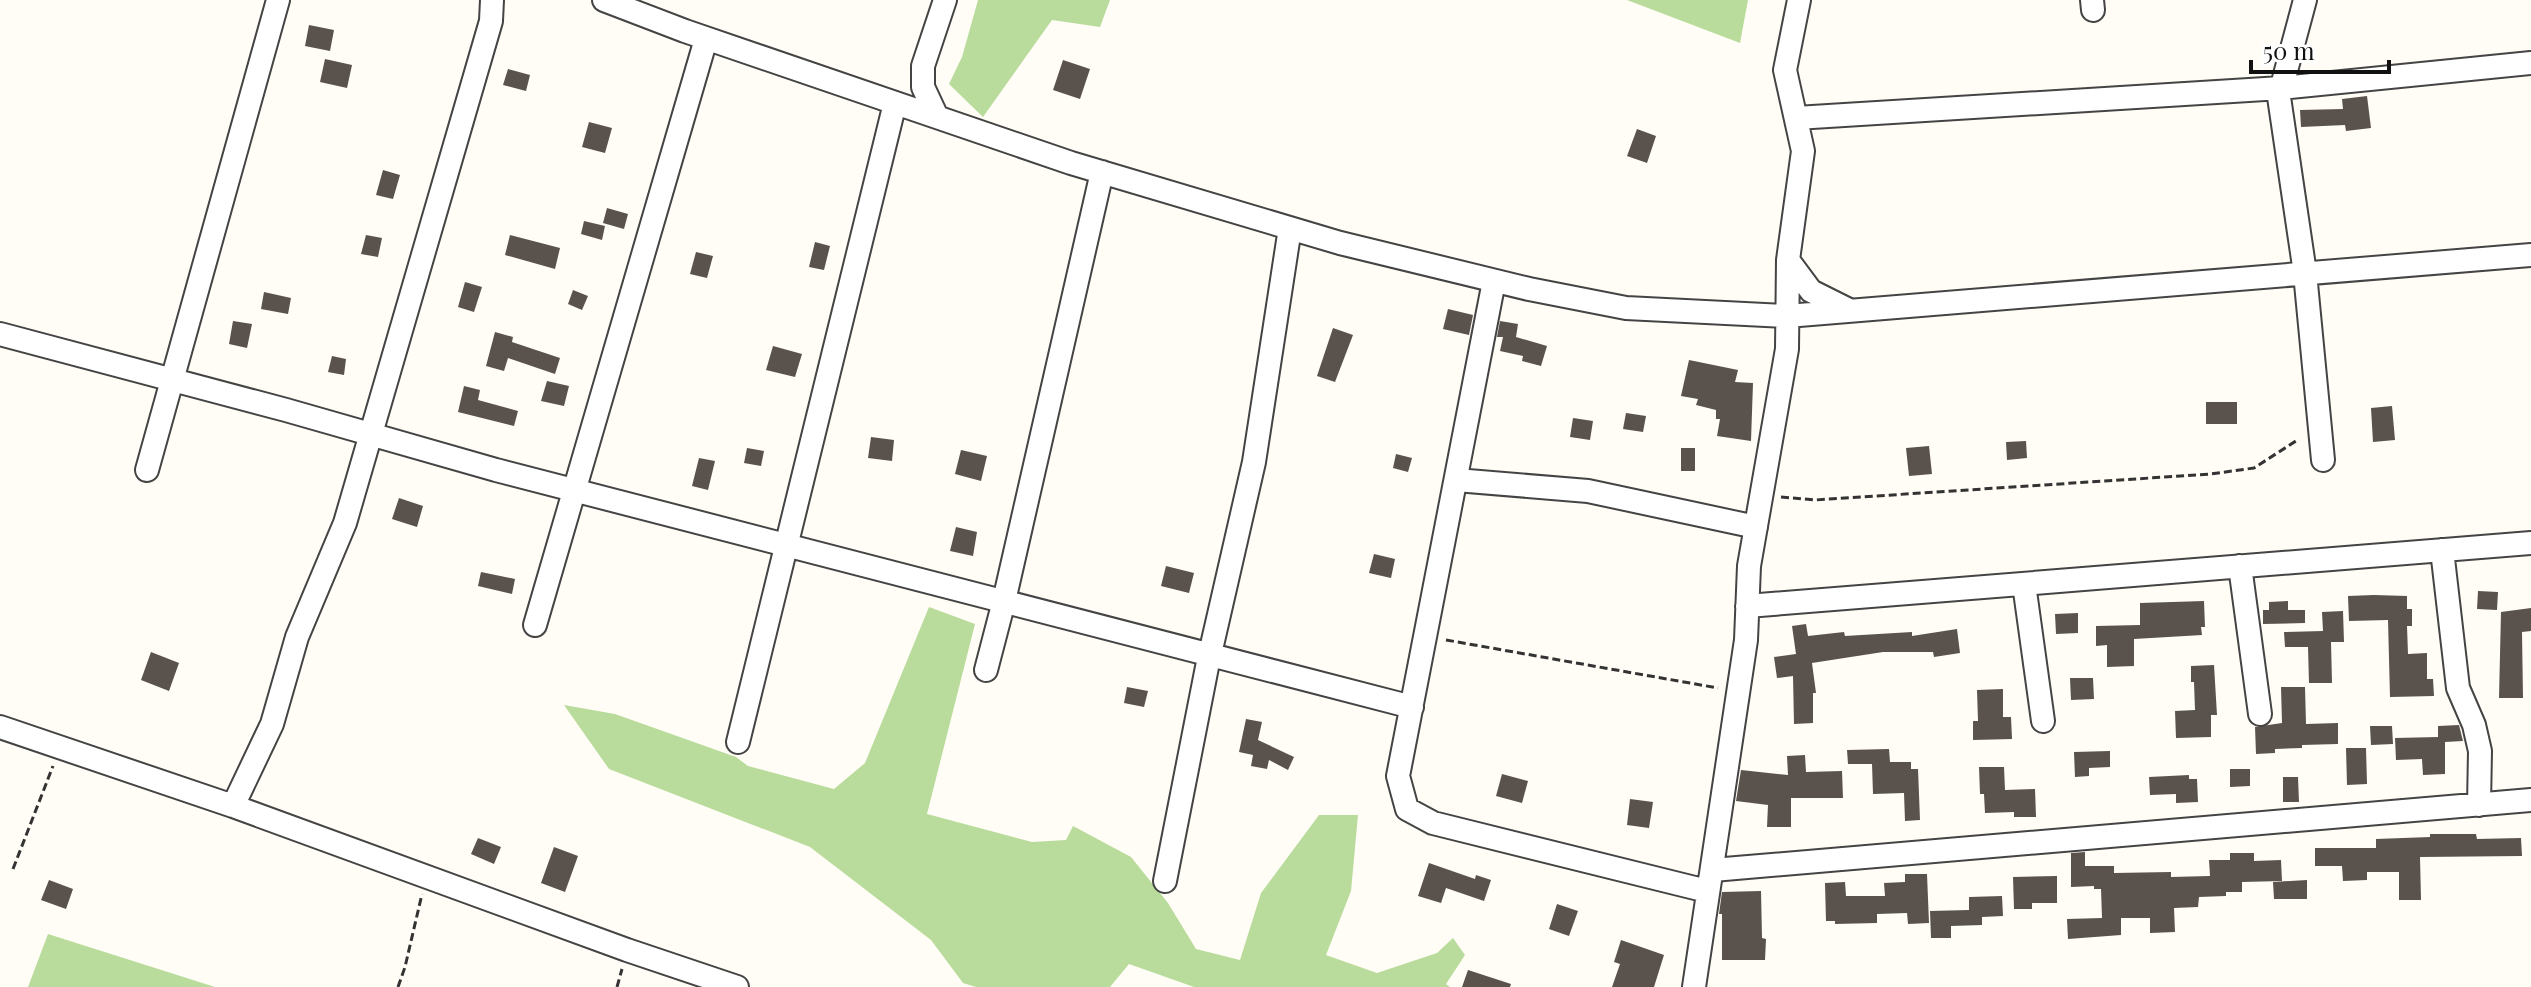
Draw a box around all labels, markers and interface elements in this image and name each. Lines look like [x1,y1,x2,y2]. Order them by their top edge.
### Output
scale bar [2251,24,2389,74]
text: 50 m [2263,34,2315,66]

